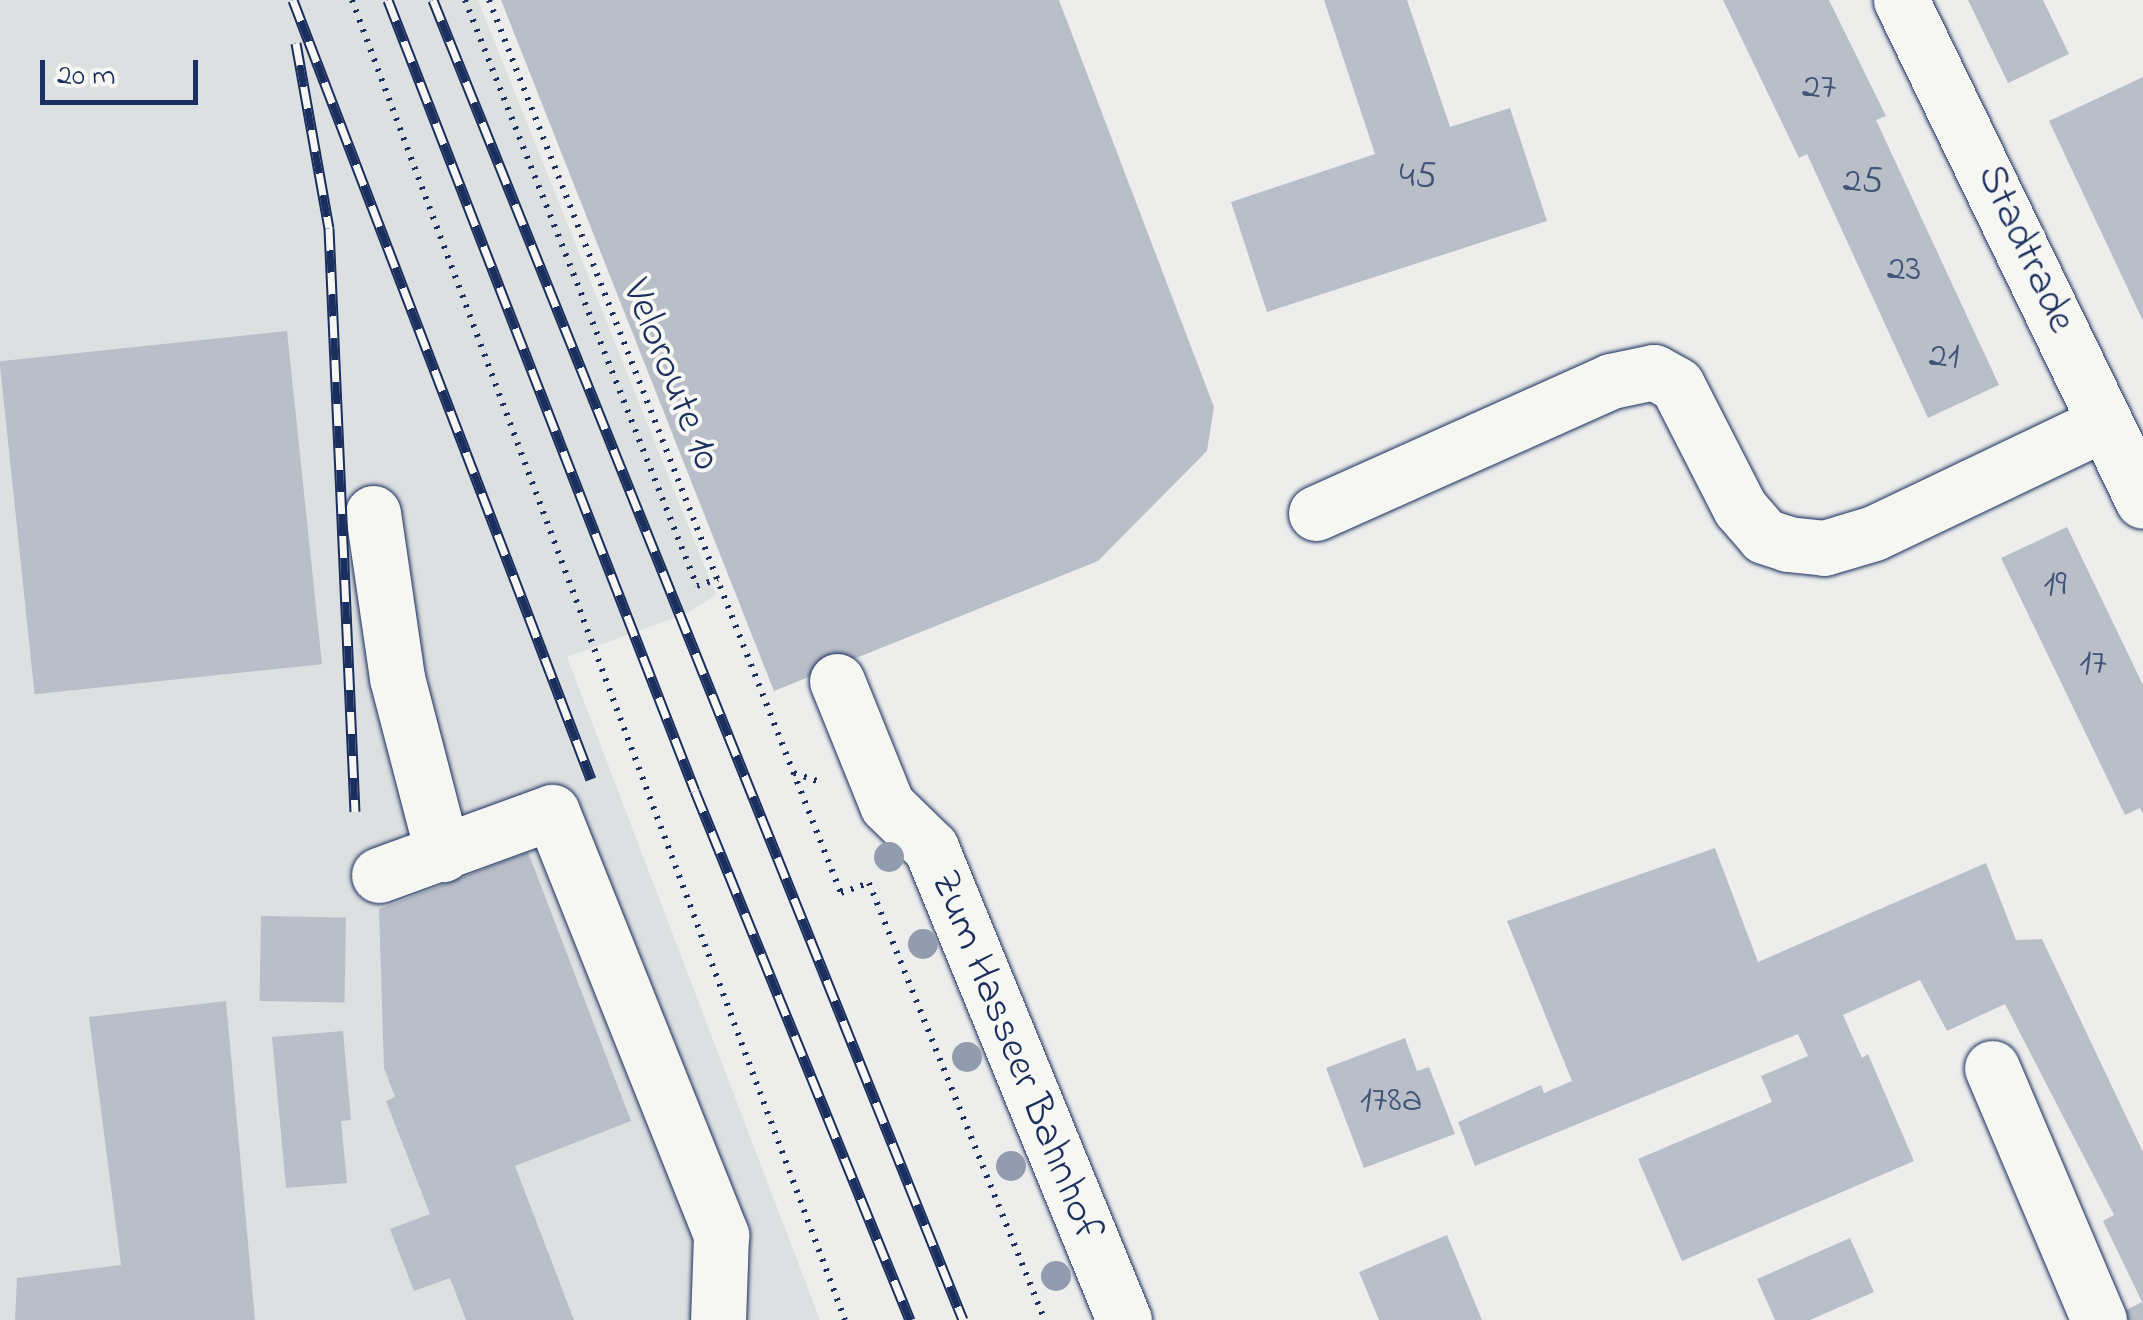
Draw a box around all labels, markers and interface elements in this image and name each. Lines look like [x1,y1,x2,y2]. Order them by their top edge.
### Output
scale bar [45,40,202,102]
text: 20 m [57,55,116,99]
house number: 27 [1802,66,1836,112]
house number: 45 [1399,155,1437,201]
street label: Stadtrade [1964,157,2086,341]
house number: 25 [1843,160,1883,206]
house number: 23 [1887,248,1921,294]
street label: Veloroute 10 [609,272,731,478]
house number: 21 [1929,335,1959,381]
house number: 19 [2043,563,2067,609]
house number: 17 [2079,642,2107,688]
street label: Zum Hasseer Bahnhof [918,864,1112,1248]
house number: 178a [1360,1079,1422,1125]

